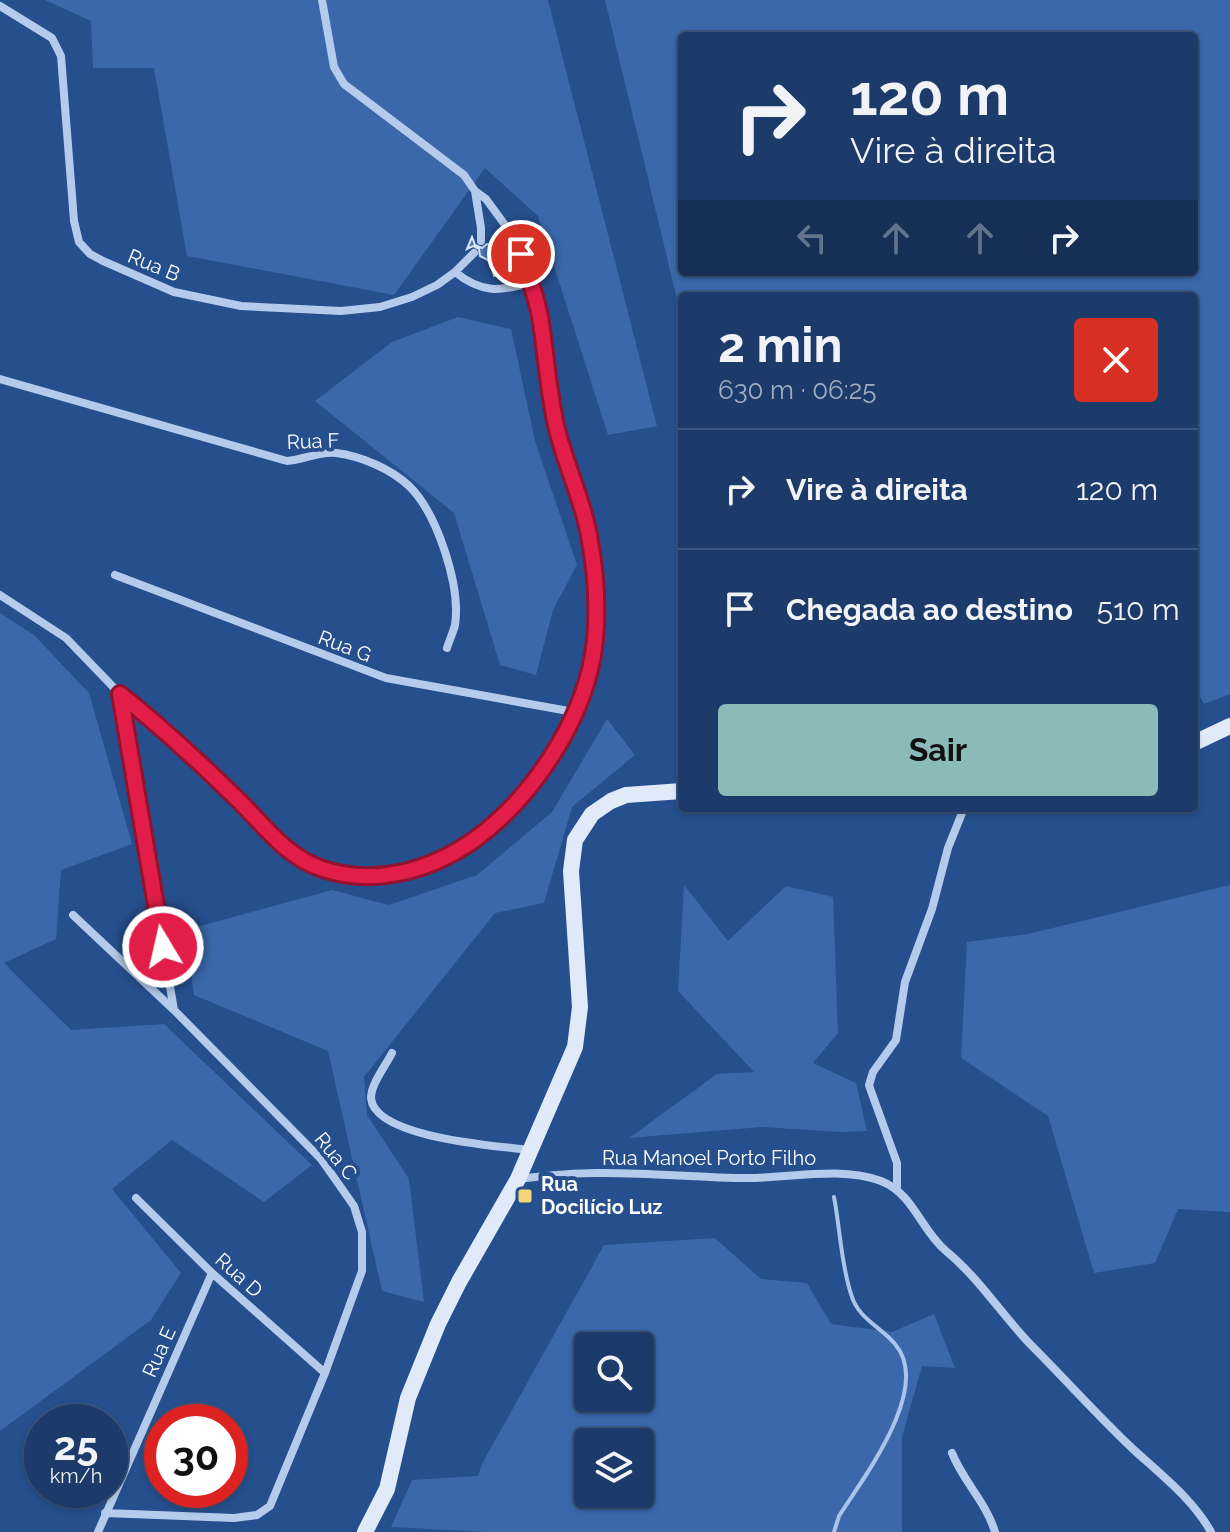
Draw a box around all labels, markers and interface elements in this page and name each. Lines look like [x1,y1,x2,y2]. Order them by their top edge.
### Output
text: 120 m [850,62,1009,128]
icon: right [718,64,822,168]
text: Vire à direita [850,129,1056,171]
icon: left [790,216,834,260]
icon: ahead [874,216,918,260]
icon: ahead [958,216,1002,260]
icon: right [1042,216,1086,260]
pin [487,220,555,288]
icon: arrive [499,232,543,276]
street label: Rua B [124,244,184,286]
text: 2 min [718,317,843,373]
button: close [1074,318,1158,402]
text: 630 m · 06:25 [718,375,876,405]
street label: Rua F [286,428,340,454]
icon: right [718,467,762,511]
text: Vire à direita [786,472,968,507]
text: 120 m [1076,472,1158,507]
icon: arrive [718,587,762,631]
text: Chegada ao destino [786,592,1073,627]
text: 510 m [1097,592,1180,627]
street label: Rua G [315,625,375,667]
button: Sair [718,704,1158,796]
position arrow [121,905,205,989]
street label: Rua C [310,1127,363,1185]
street label: Rua Manoel Porto Filho [602,1146,816,1170]
place label: Rua Docilício Luz [541,1172,663,1219]
marker: Rua Docilício Luz [516,1187,534,1205]
street label: Rua D [210,1248,268,1302]
street label: Rua E [137,1323,181,1381]
map controls [574,1332,654,1508]
button: search [574,1332,654,1412]
speed limit sign: 30 [144,1404,248,1508]
text: 25 [54,1422,98,1469]
button: layers [574,1428,654,1508]
text: km/h [50,1464,102,1488]

